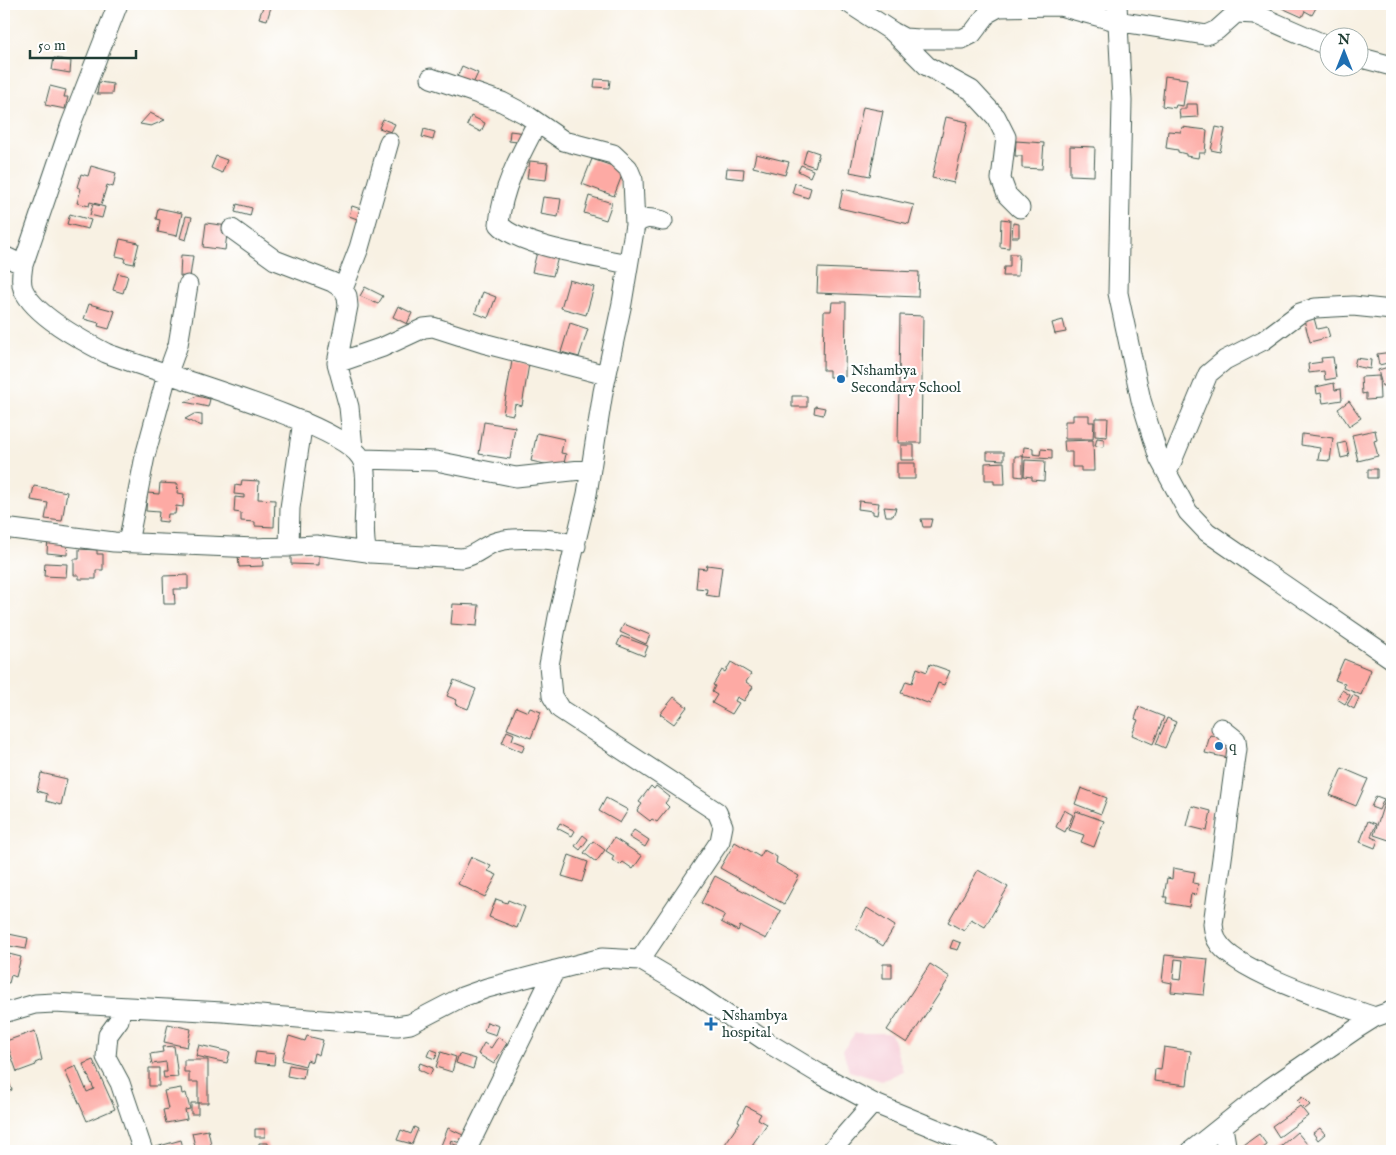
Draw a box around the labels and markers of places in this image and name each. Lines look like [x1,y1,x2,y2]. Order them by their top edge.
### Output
place label: Nshambya Secondary School [851,361,962,397]
marker: Nshambya Secondary School [835,373,847,385]
place label: q [1229,737,1237,756]
marker: q [1213,740,1225,752]
place label: Nshambya hospital [722,1006,788,1042]
marker: Nshambya hospital [704,1017,718,1031]

